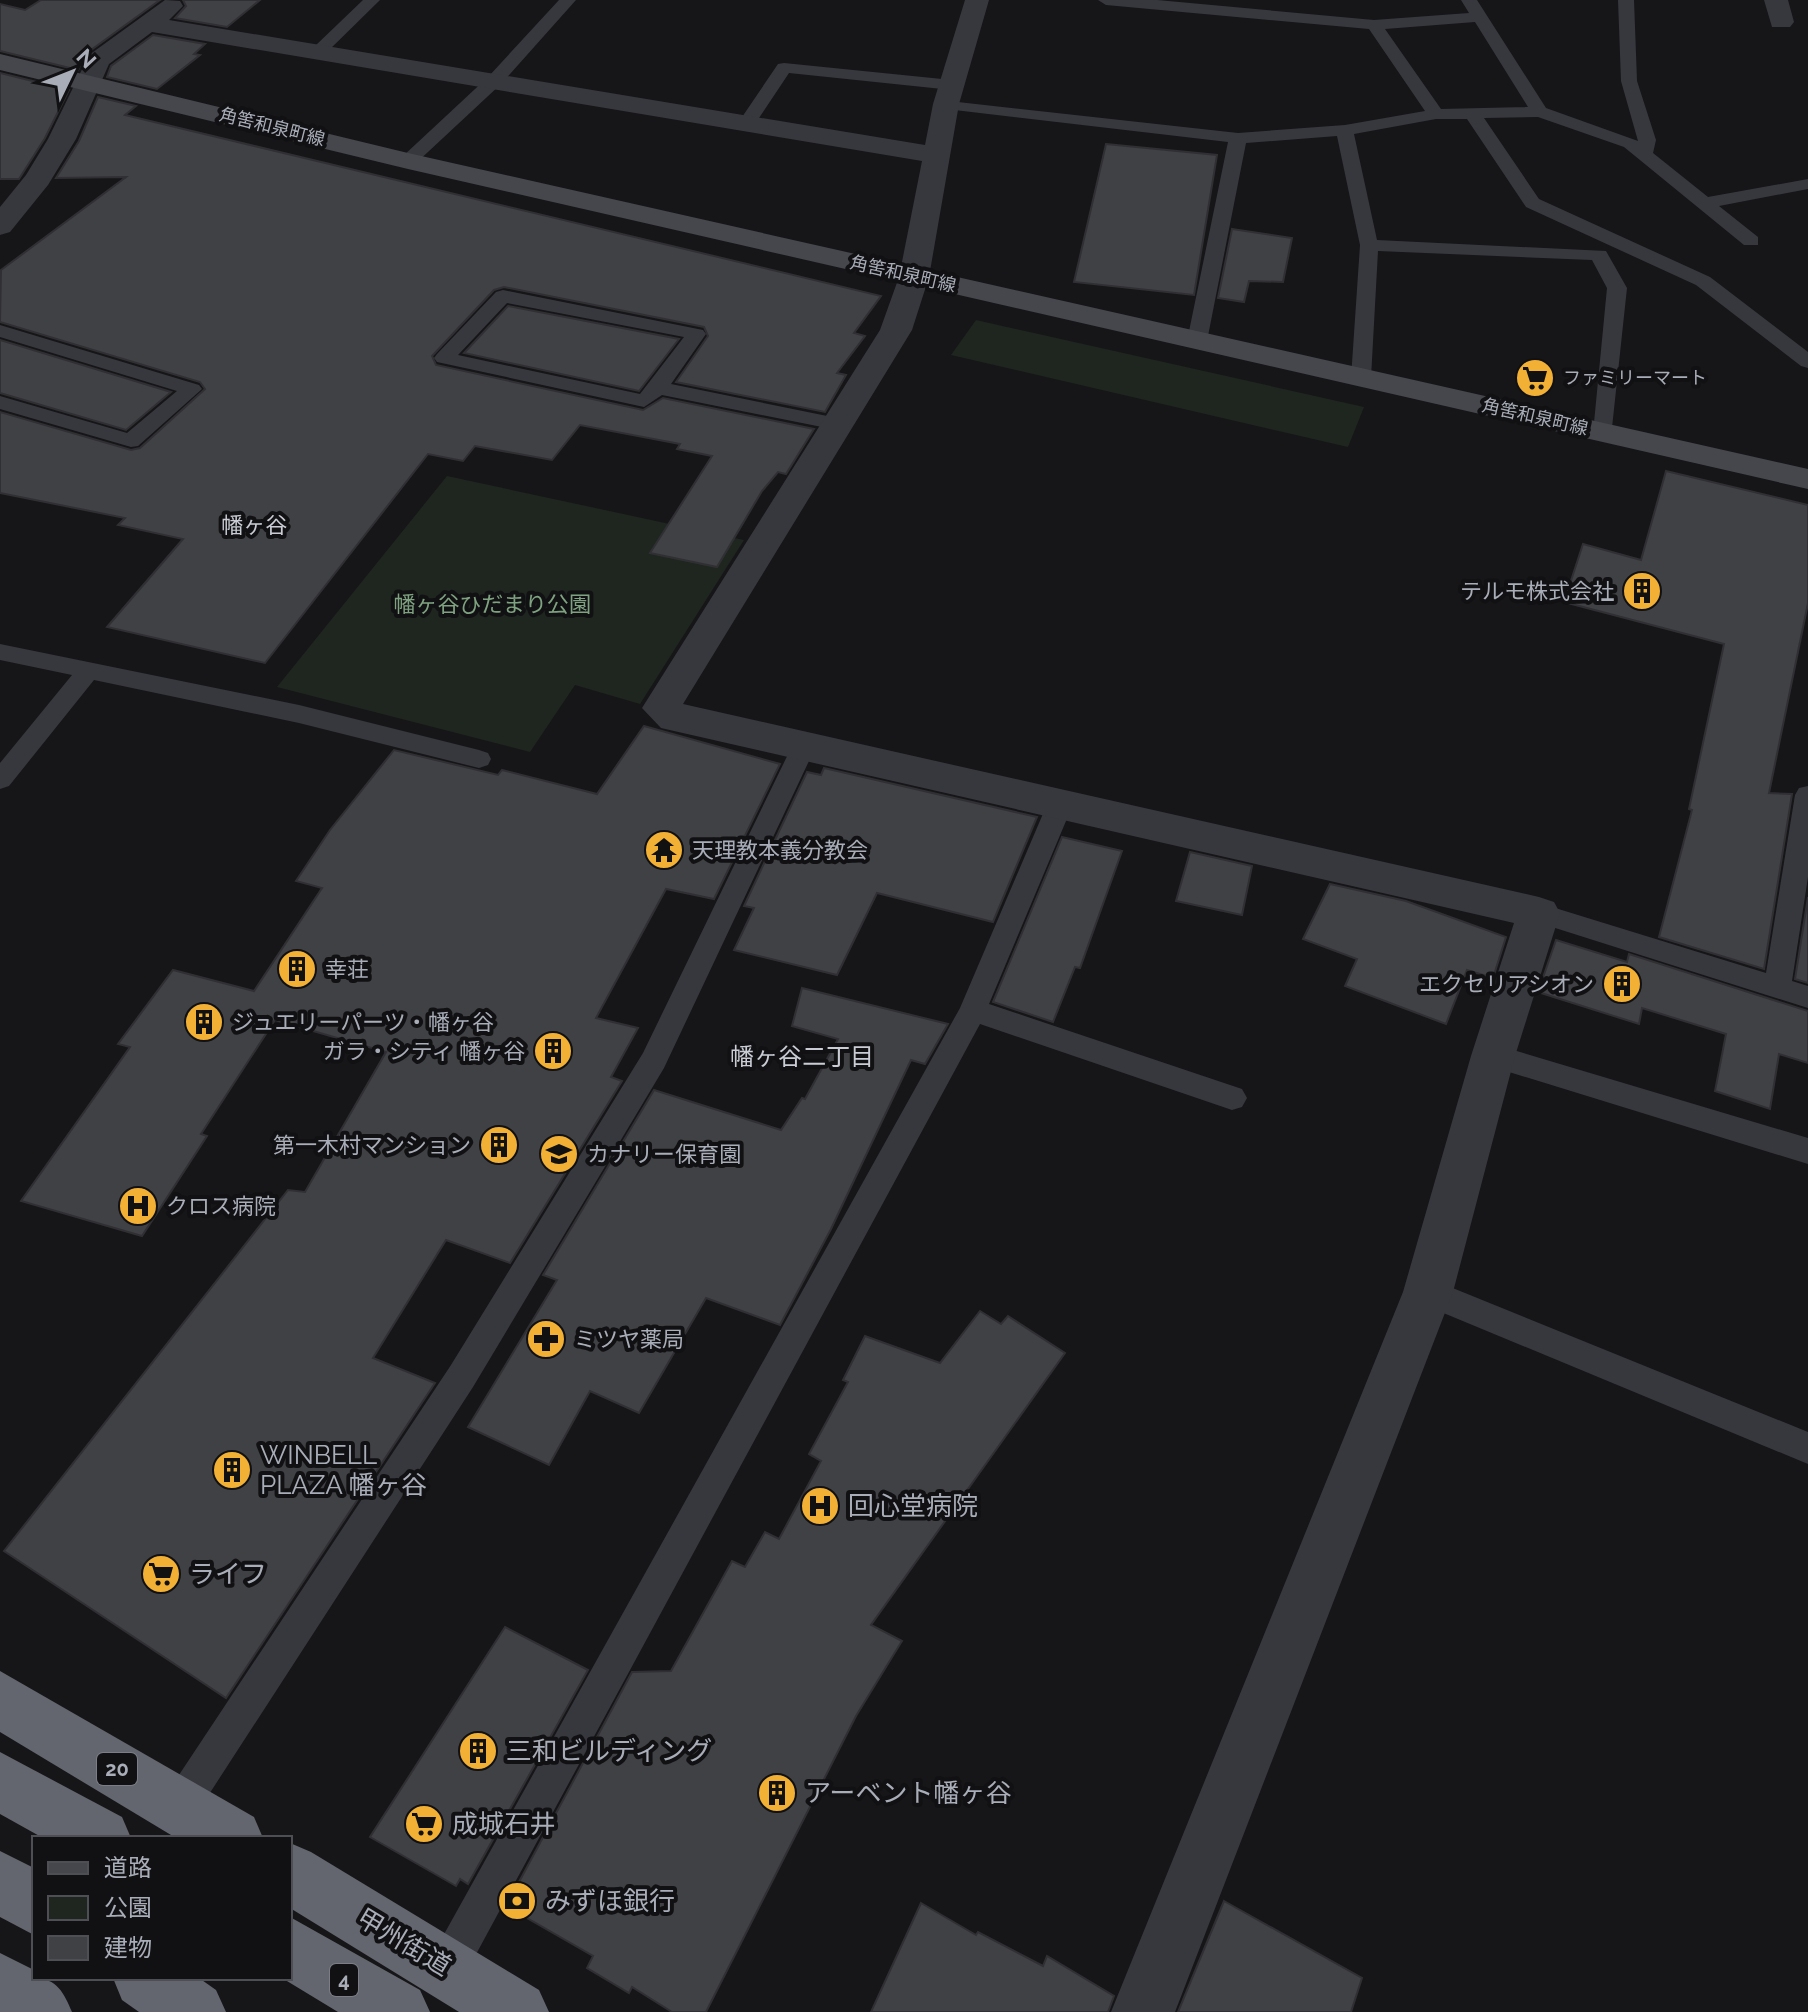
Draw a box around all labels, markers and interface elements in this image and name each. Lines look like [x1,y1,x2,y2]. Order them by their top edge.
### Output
north arrow [32,32,112,112]
text: N [71,43,102,73]
street label: 角筈和泉町線 [217,103,327,150]
street label: 角筈和泉町線 [848,251,958,296]
supermarket icon: ファミリーマート [1514,357,1556,399]
place label: ファミリーマート [1563,367,1707,388]
street label: 角筈和泉町線 [1480,394,1590,439]
district label: 幡ヶ谷 [221,512,287,538]
building icon: テルモ株式会社 [1621,570,1663,612]
place label: テルモ株式会社 [1460,578,1614,604]
park label: 幡ヶ谷ひだまり公園 [393,591,591,617]
temple icon: 天理教本義分教会 [643,829,685,871]
place label: 天理教本義分教会 [692,837,868,863]
building icon: 幸荘 [276,948,318,990]
place label: 幸荘 [325,956,369,982]
building icon: エクセリアシオン [1601,963,1643,1005]
place label: エクセリアシオン [1419,971,1594,997]
building icon: ジュエリーパーツ・幡ヶ谷 [183,1001,225,1043]
place label: ジュエリーパーツ・幡ヶ谷 [232,1009,494,1035]
building icon: ガラ・シティ 幡ヶ谷 [532,1030,574,1072]
place label: ガラ・シティ 幡ヶ谷 [323,1038,525,1064]
district label: 幡ヶ谷二丁目 [730,1042,874,1071]
building icon: 第一木村マンション [478,1124,520,1166]
place label: 第一木村マンション [273,1132,471,1158]
school or university icon: カナリー保育園 [538,1133,580,1175]
place label: カナリー保育園 [587,1141,741,1167]
hospital icon: クロス病院 [117,1185,159,1227]
place label: クロス病院 [166,1193,276,1219]
pharmacy icon: ミツヤ薬局 [525,1318,567,1360]
place label: ミツヤ薬局 [574,1326,684,1352]
place label: WINBELL PLAZA 幡ヶ谷 [260,1440,427,1500]
building icon: WINBELL PLAZA 幡ヶ谷 [211,1449,253,1491]
hospital icon: 回心堂病院 [799,1485,841,1527]
place label: 回心堂病院 [848,1491,978,1521]
supermarket icon: ライフ [140,1553,182,1595]
place label: ライフ [189,1559,267,1589]
building icon: 三和ビルディング [457,1730,499,1772]
place label: 三和ビルディング [506,1736,712,1766]
road number: 20 [97,1753,137,1785]
building icon: アーベント幡ヶ谷 [756,1772,798,1814]
place label: アーベント幡ヶ谷 [805,1778,1011,1808]
supermarket icon: 成城石井 [403,1803,445,1845]
place label: 成城石井 [452,1809,556,1839]
legend [32,1836,292,1980]
text: 道路 [104,1853,152,1882]
bank icon: みずほ銀行 [496,1880,538,1922]
place label: みずほ銀行 [545,1886,675,1916]
text: 公園 [104,1893,152,1922]
street label: 甲州街道 [352,1902,456,1982]
text: 建物 [104,1933,152,1962]
road number: 4 [330,1964,358,1996]

